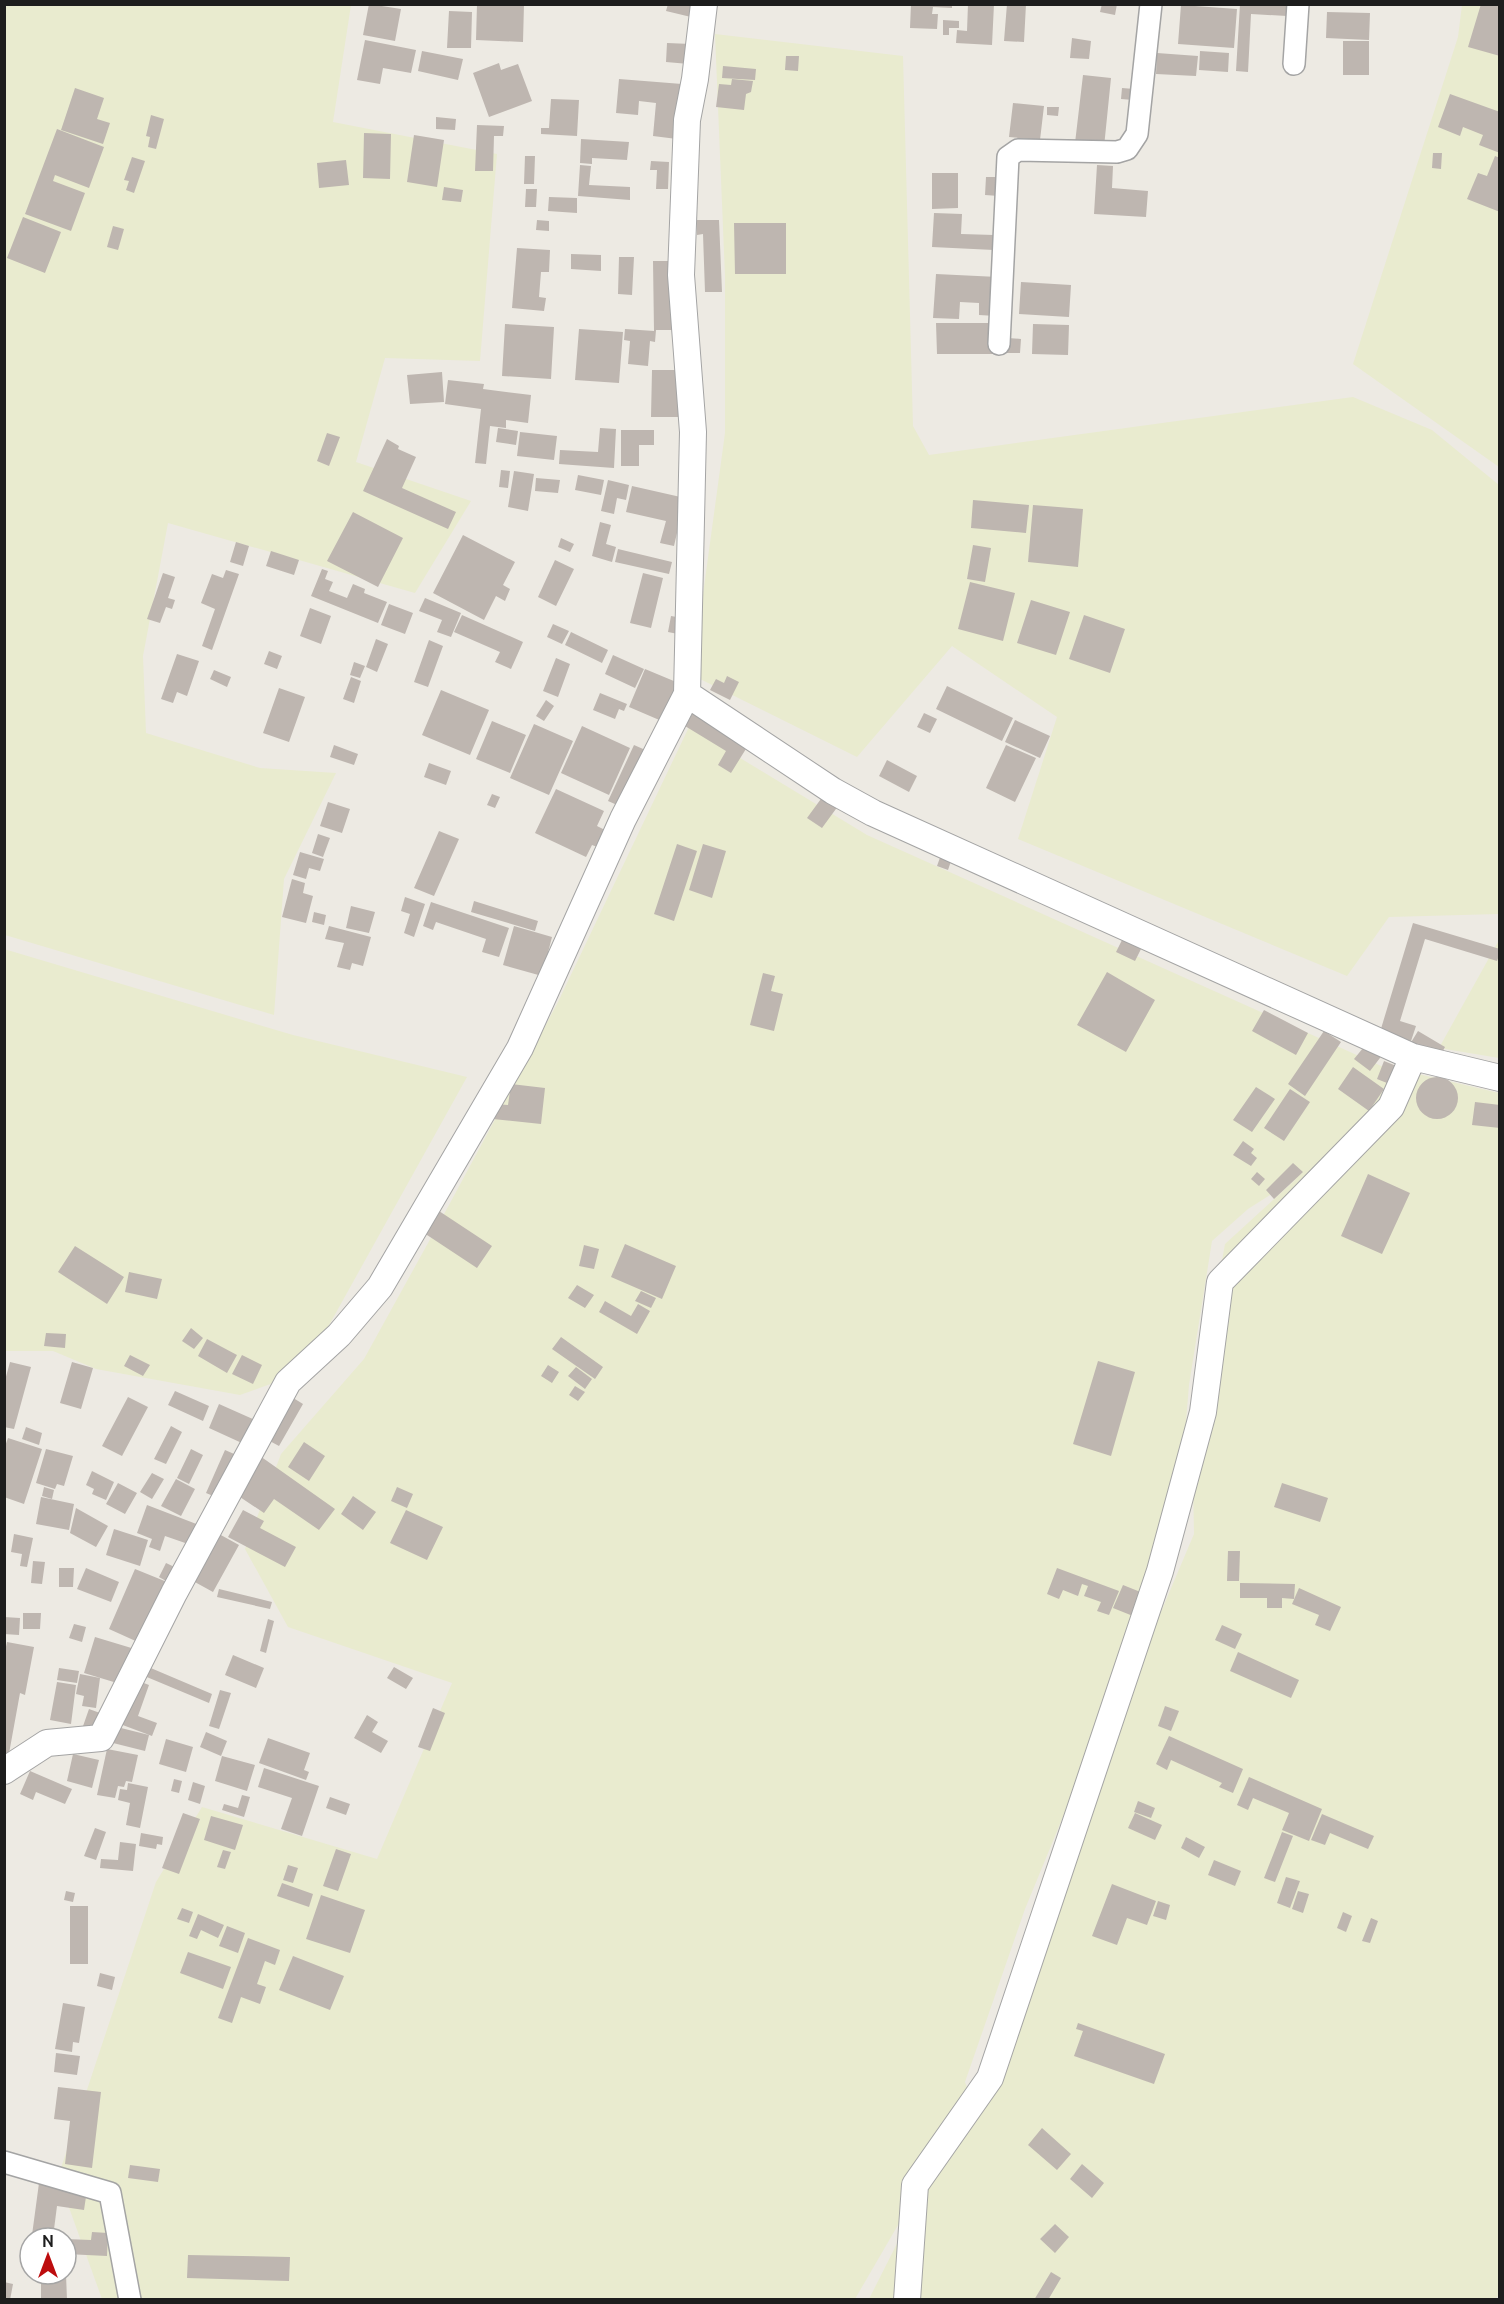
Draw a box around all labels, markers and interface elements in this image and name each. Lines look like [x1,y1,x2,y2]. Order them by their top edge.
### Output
north arrow [18,2226,78,2286]
text: N [42,2232,54,2250]

